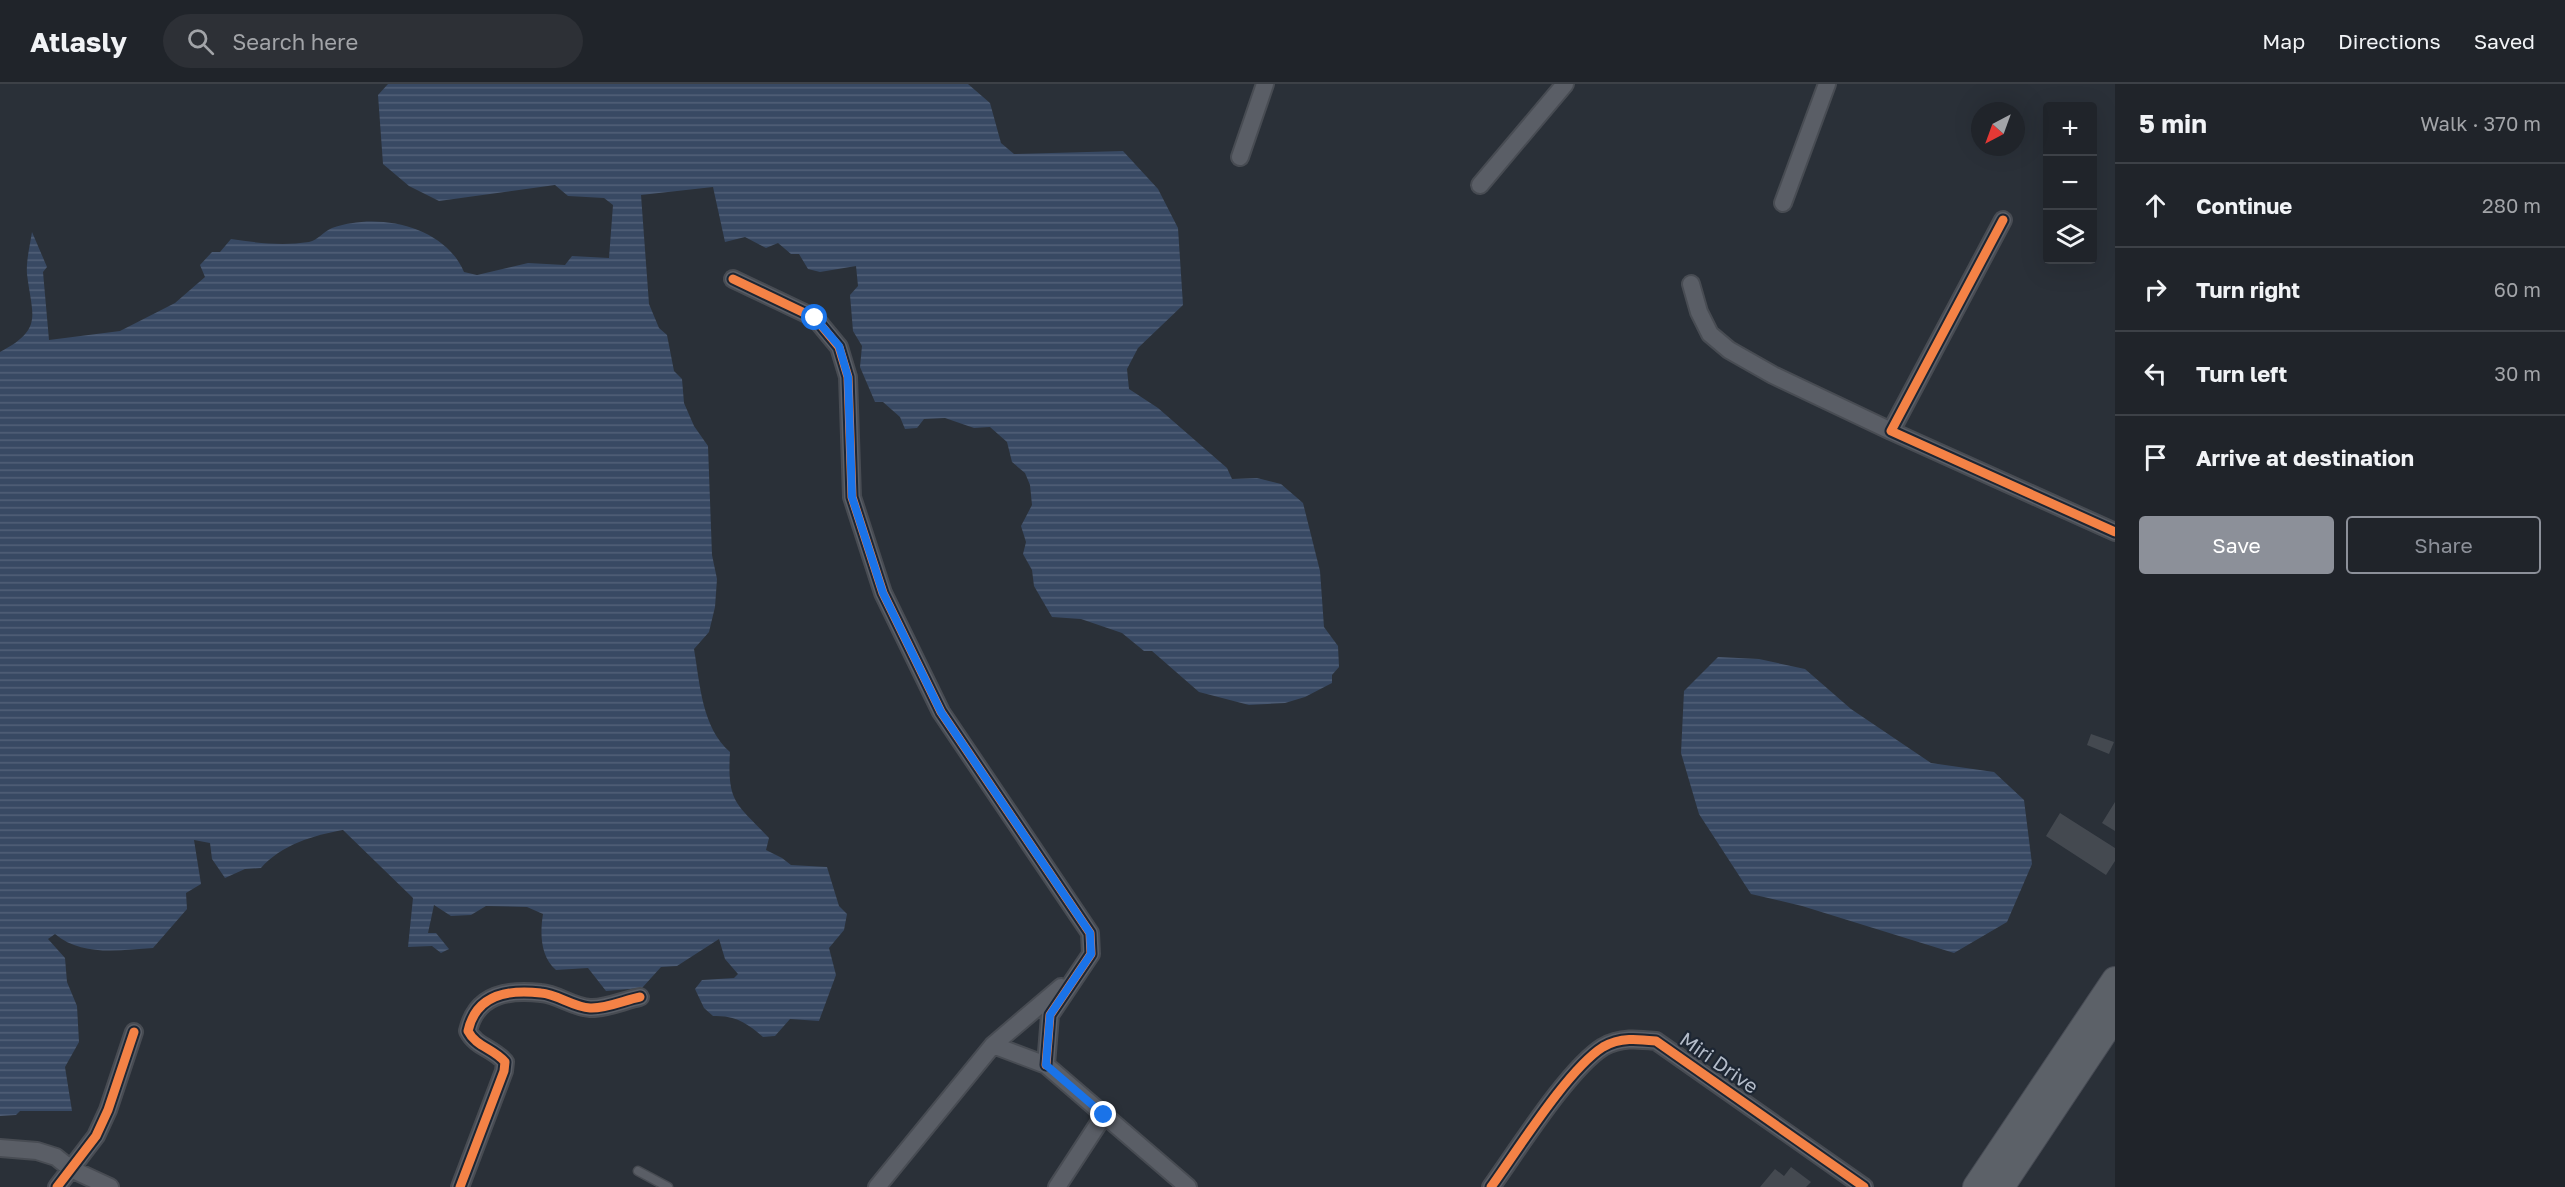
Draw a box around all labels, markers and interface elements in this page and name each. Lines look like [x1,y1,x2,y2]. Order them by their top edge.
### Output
search box [163,14,583,68]
text: Atlasly [30,25,127,58]
icon: search [184,25,217,58]
text: Search here [232,28,358,55]
text: Map [2262,28,2305,54]
text: Directions [2338,28,2441,54]
text: Saved [2474,28,2535,54]
north arrow [1971,102,2025,156]
map controls [2043,102,2097,264]
button: + [2043,102,2097,156]
text: 5 min [2139,108,2207,139]
text: Walk · 370 m [2420,111,2541,135]
button: − [2043,156,2097,210]
icon: ahead [2139,189,2172,222]
text: Continue [2196,192,2292,219]
text: 280 m [2482,193,2541,217]
button: layers [2043,210,2097,264]
icon: right [2139,273,2172,306]
text: Turn right [2196,276,2300,303]
text: 60 m [2494,277,2541,301]
route start [801,304,827,330]
icon: left [2139,357,2172,390]
text: Turn left [2196,360,2287,387]
text: 30 m [2494,361,2541,385]
icon: arrive [2139,441,2172,474]
text: Arrive at destination [2196,444,2414,471]
button: Save [2139,516,2334,574]
button: Share [2346,516,2541,574]
street label: Miri Drive [1676,1026,1763,1098]
route end [1090,1101,1116,1127]

